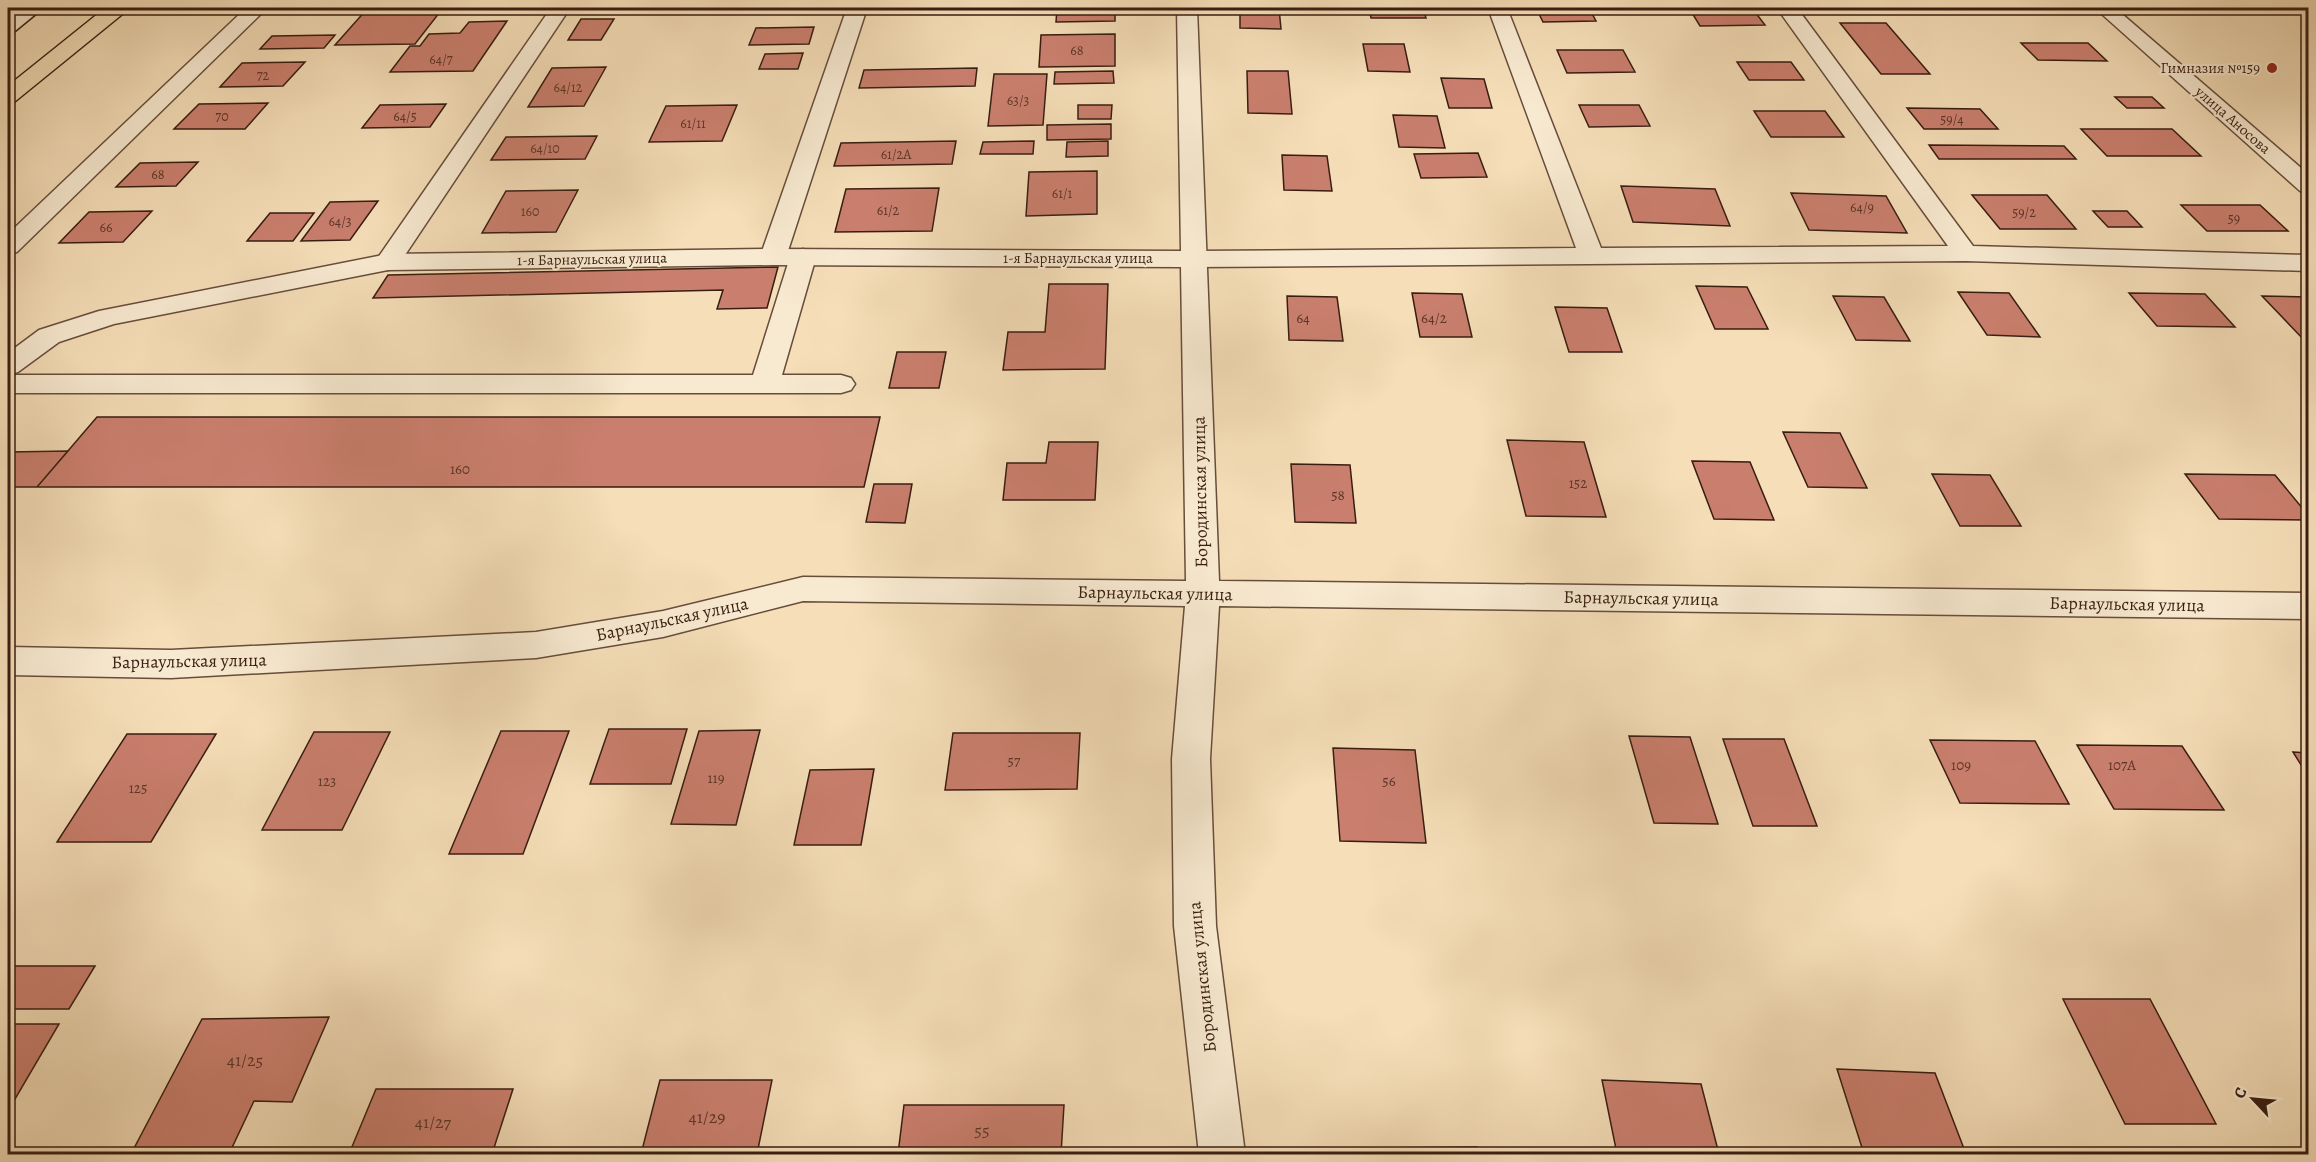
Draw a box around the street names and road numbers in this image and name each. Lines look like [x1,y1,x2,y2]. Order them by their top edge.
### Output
street label: улица Аносова [2190,81,2275,158]
street label: 1-я Барнаульская улица [517,248,667,270]
street label: 1-я Барнаульская улица [1003,248,1153,268]
street label: Бородинская улица [1187,415,1213,568]
street label: Барнаульская улица [1077,580,1233,606]
street label: Барнаульская улица [1563,585,1719,611]
street label: Барнаульская улица [594,591,751,647]
street label: Барнаульская улица [2049,591,2205,617]
street label: Барнаульская улица [111,648,267,674]
street label: Бородинская улица [1182,900,1222,1054]

